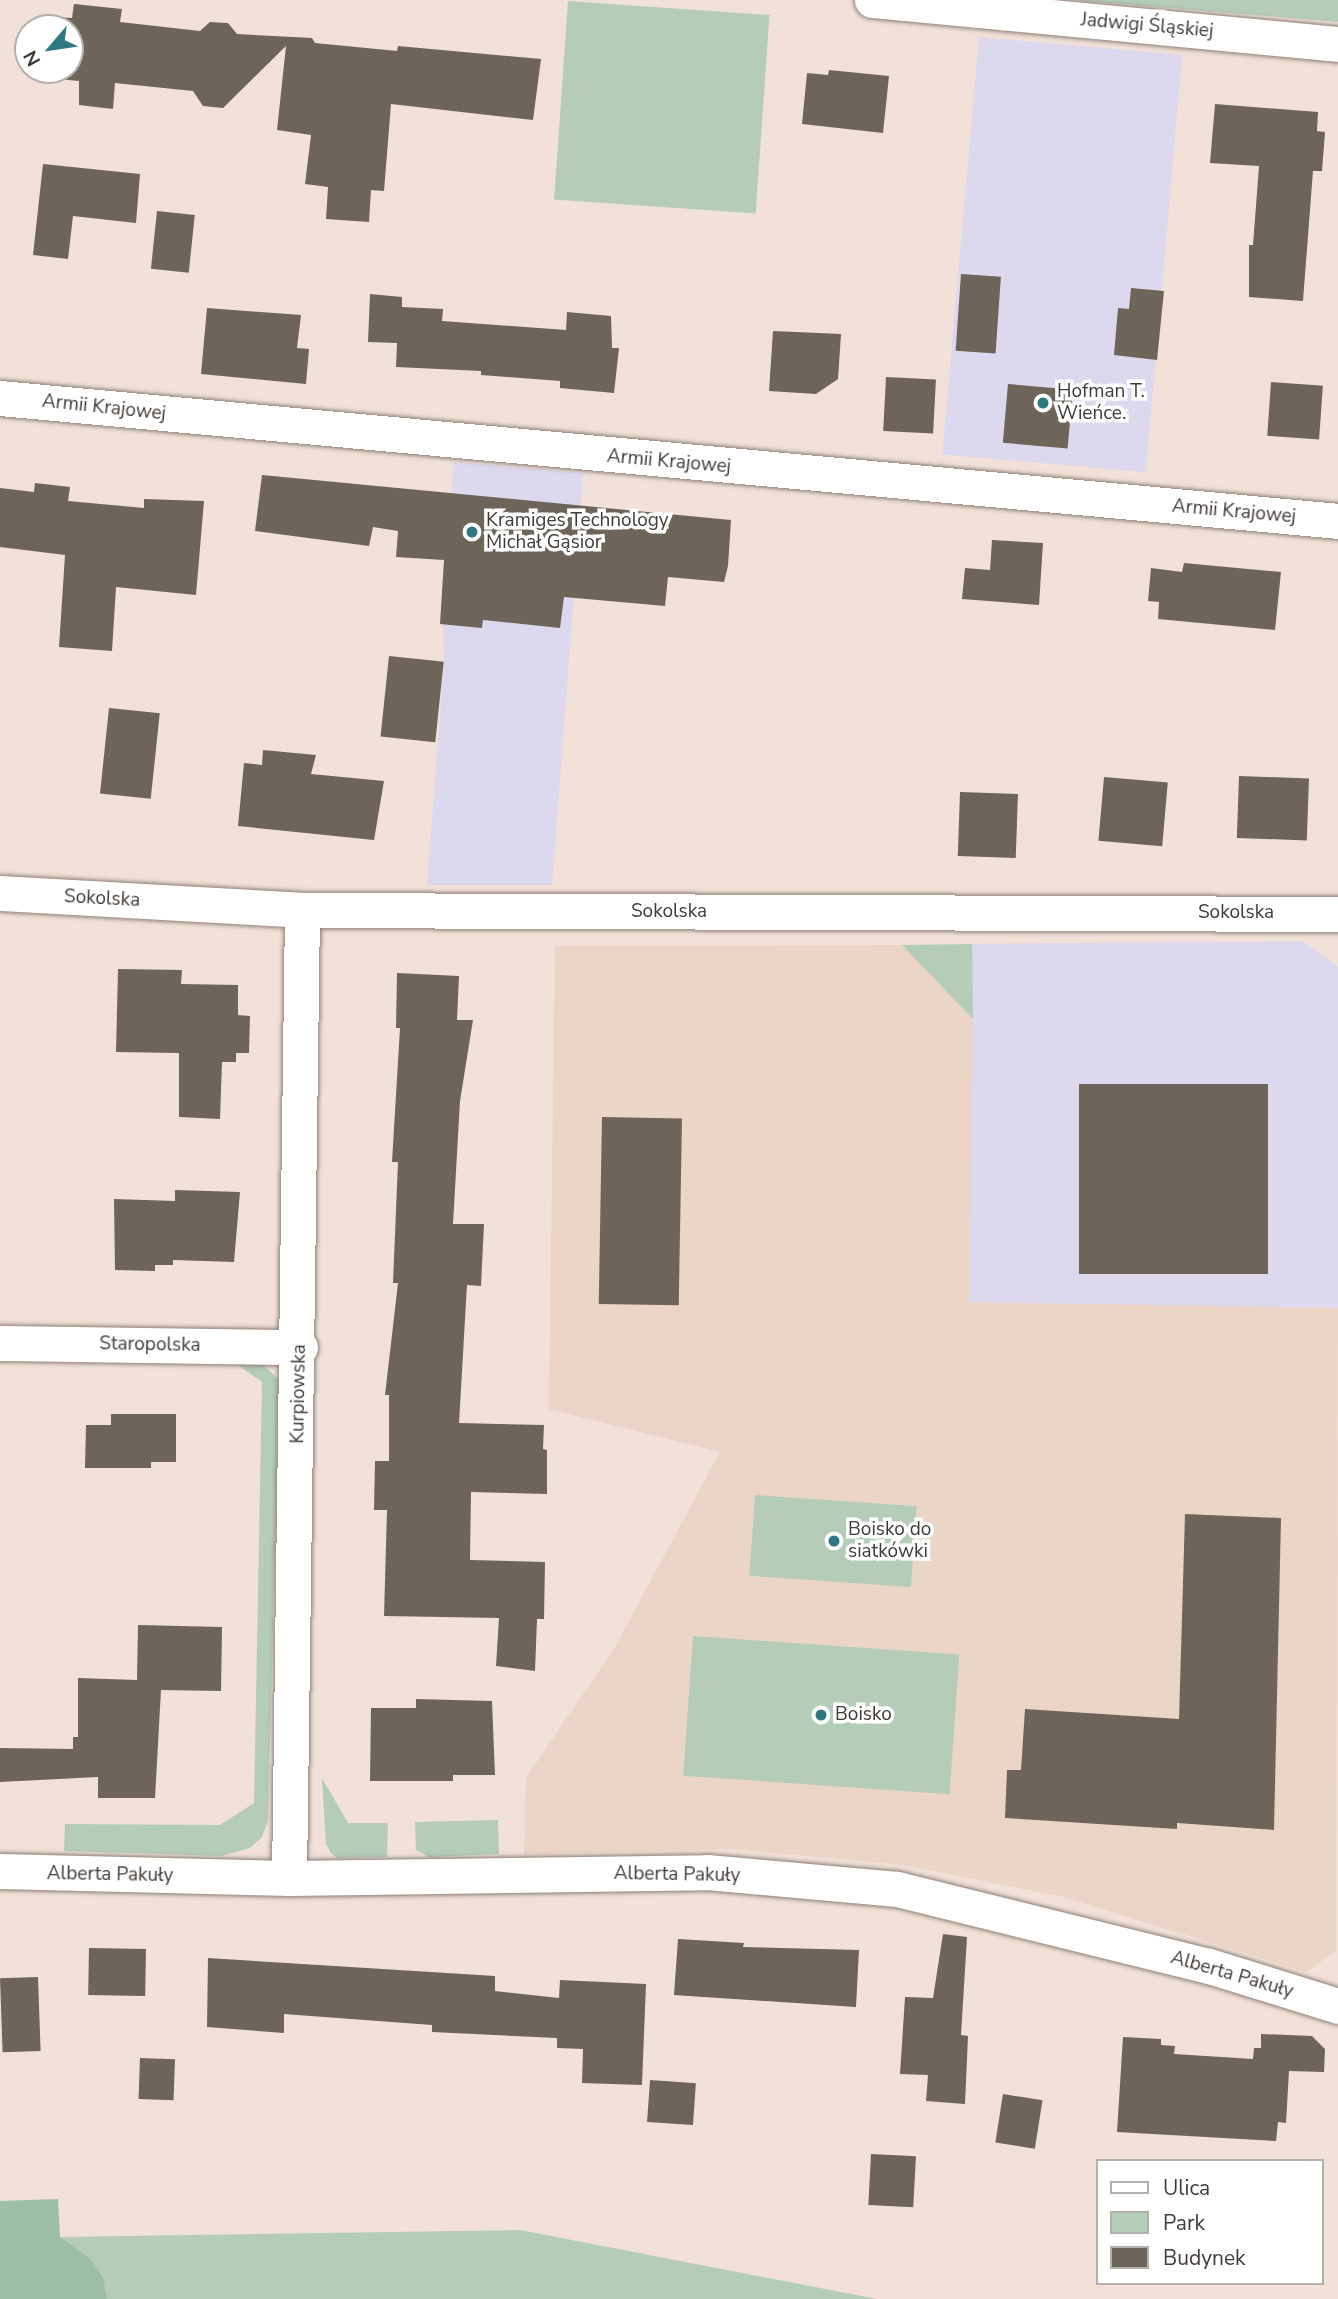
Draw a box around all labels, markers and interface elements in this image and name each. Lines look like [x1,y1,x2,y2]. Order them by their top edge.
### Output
street label: Jadwigi Śląskiej [1080,9,1214,43]
north arrow [14,14,84,84]
text: N [18,46,47,71]
place label: Hofman T. Wieńce. [1057,381,1145,425]
street label: Armii Krajowej [41,390,167,426]
marker: Hofman T. Wieńce. [1035,395,1051,411]
street label: Armii Krajowej [606,445,732,479]
street label: Armii Krajowej [1171,495,1297,529]
place label: Kramiges Technology Michał Gąsior [486,510,669,554]
marker: Kramiges Technology Michał Gąsior [464,524,480,540]
street label: Sokolska [63,886,141,912]
street label: Sokolska [631,901,707,923]
street label: Sokolska [1198,902,1274,924]
street label: Staropolska [99,1333,201,1357]
street label: Kurpiowska [287,1344,311,1444]
place label: Boisko do siatkówki [848,1519,931,1563]
marker: Boisko do siatkówki [826,1533,842,1549]
place label: Boisko [835,1704,892,1726]
marker: Boisko [813,1707,829,1723]
street label: Alberta Pakuły [47,1862,173,1888]
street label: Alberta Pakuły [614,1862,740,1888]
street label: Alberta Pakuły [1168,1947,1296,2003]
legend [1096,2159,1324,2285]
text: Ulica [1163,2174,1210,2202]
text: Park [1163,2209,1205,2237]
text: Budynek [1163,2244,1246,2272]

